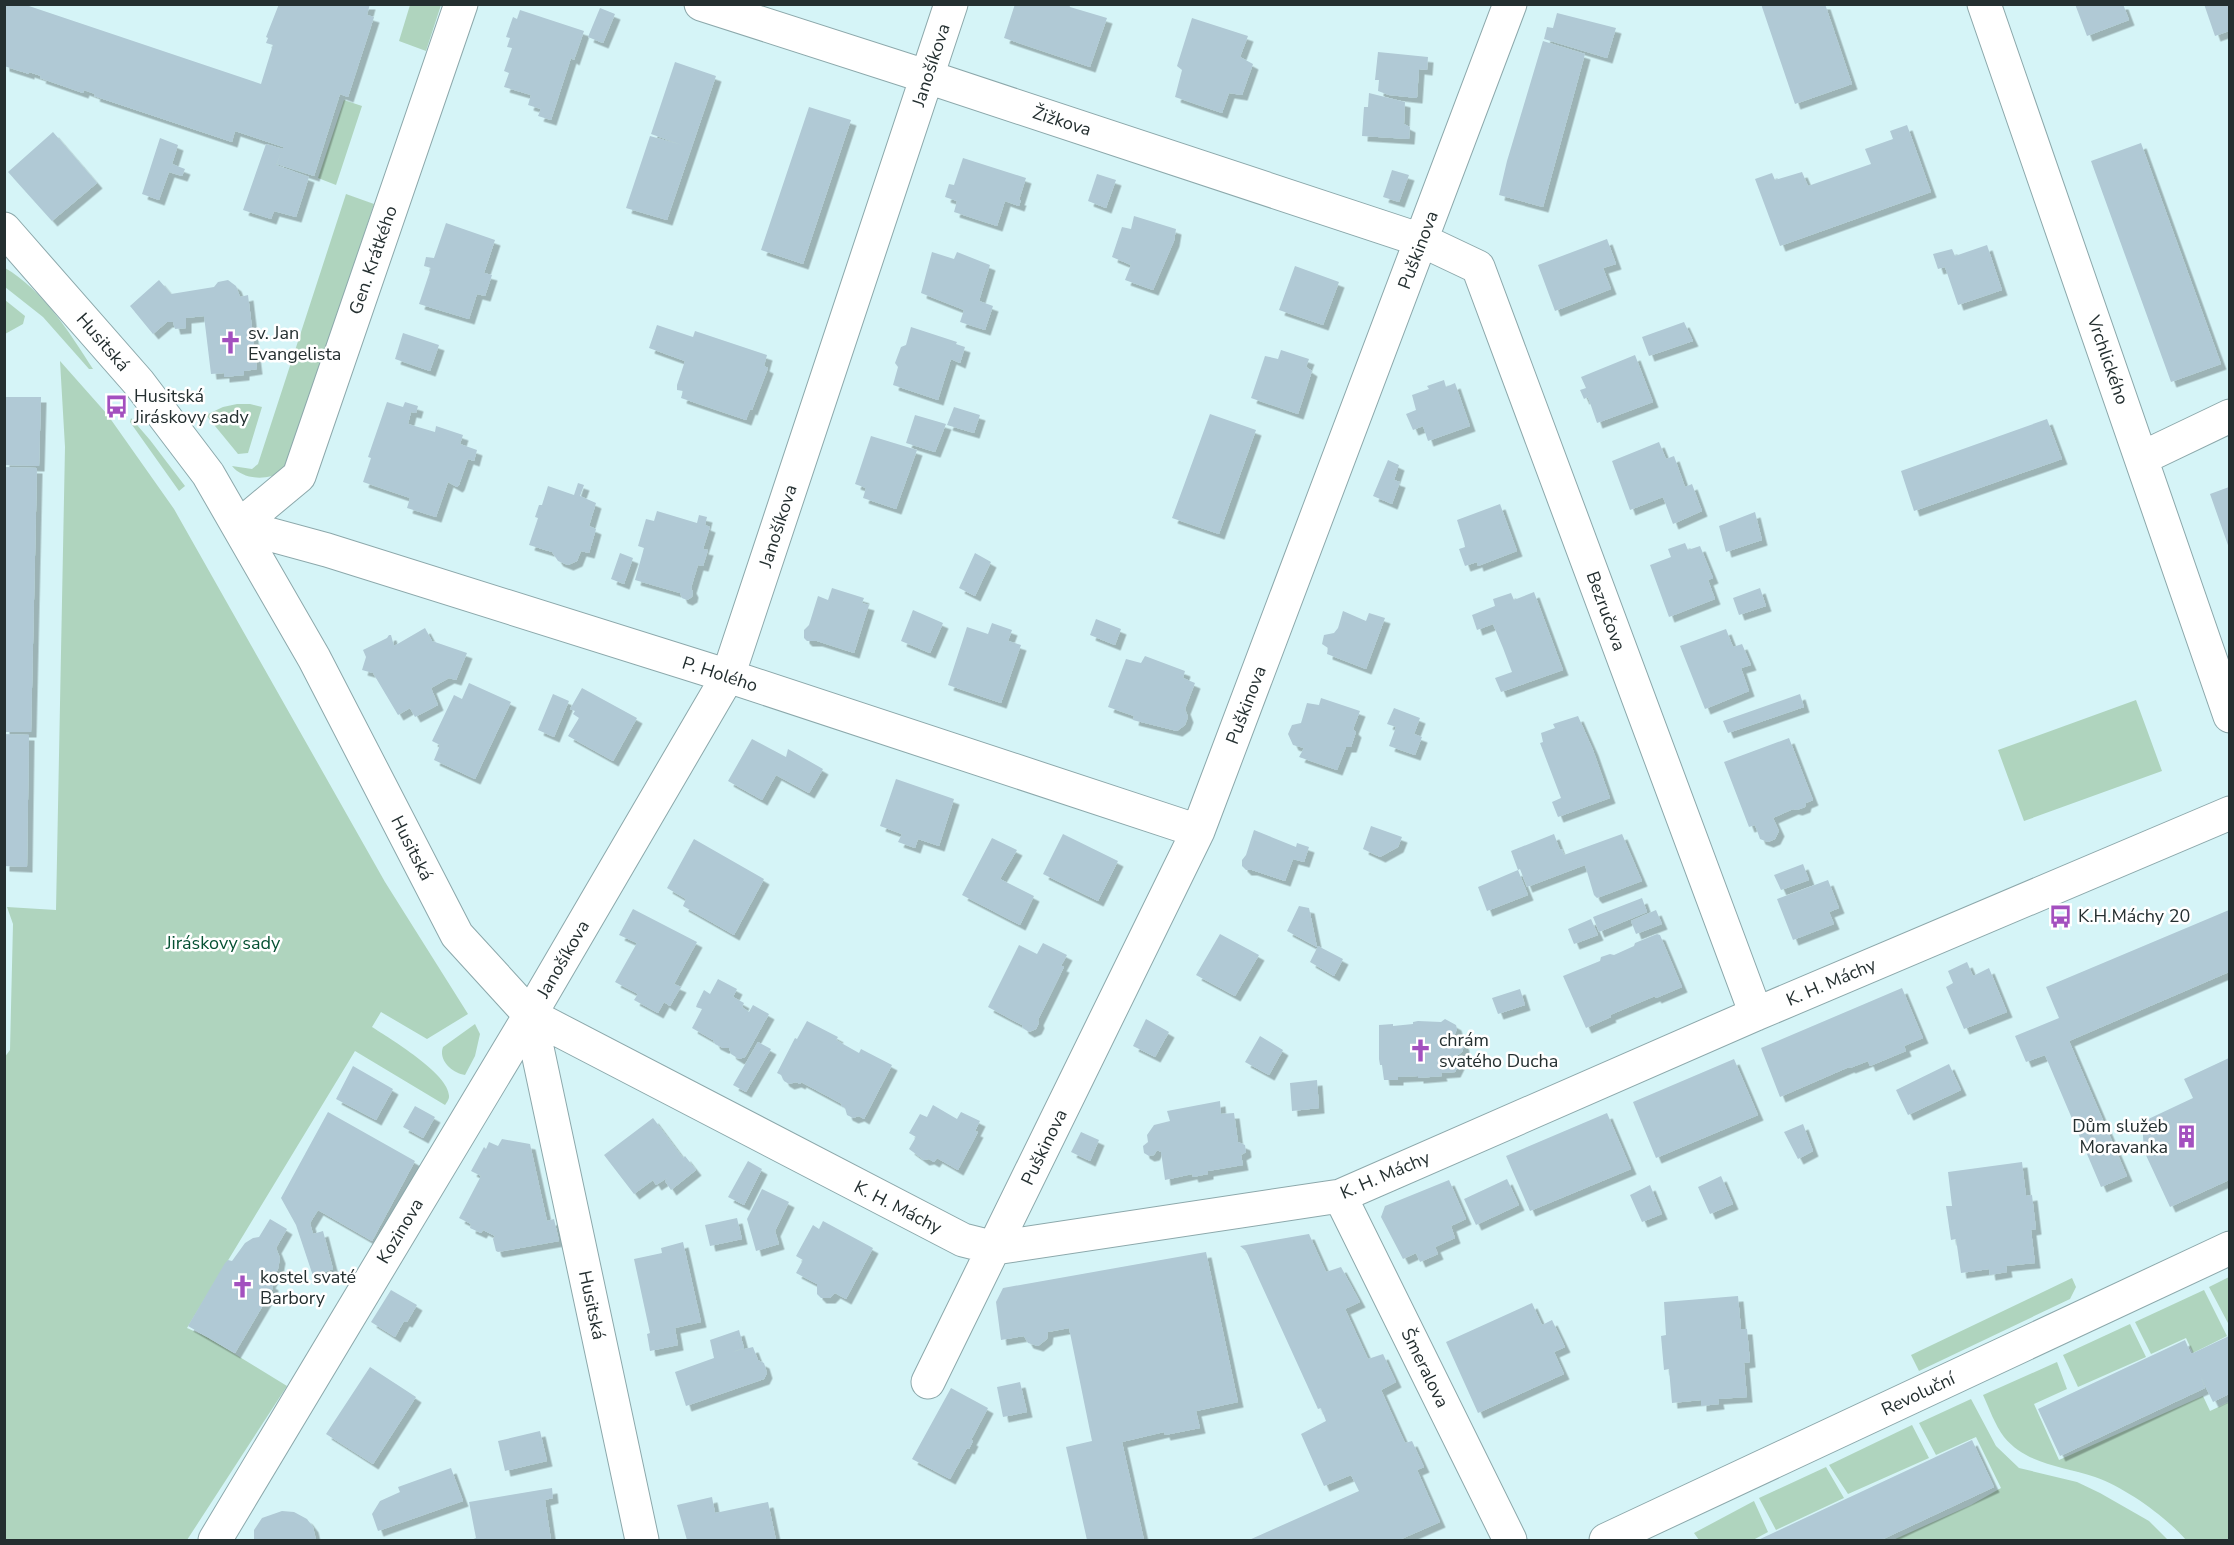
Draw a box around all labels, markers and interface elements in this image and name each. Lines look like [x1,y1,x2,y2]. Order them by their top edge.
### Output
street label: Janošíkova [906,20,956,111]
street label: Žižkova [1030,100,1094,142]
street label: Gen. Krátkého [343,202,403,318]
street label: Puškinova [1392,207,1444,293]
street label: Husitská [71,308,135,376]
street label: Vrchlického [2081,311,2134,408]
place label: sv. Jan Evangelista [248,321,341,366]
church icon: sv. Jan Evangelista [217,330,243,356]
place label: Husitská Jiráskovy sady [133,384,249,429]
bus stop icon: Husitská Jiráskovy sady [103,393,129,419]
street label: Janošíkova [753,481,803,572]
street label: Bezručova [1580,568,1632,654]
street label: P. Holého [679,651,761,697]
street label: Puškinova [1220,662,1272,748]
street label: Husitská [385,811,439,885]
bus stop icon: K.H.Máchy 20 [2047,903,2073,929]
place label: K.H.Máchy 20 [2078,904,2190,928]
street label: Janošíkova [531,916,595,1003]
park label: Jiráskovy sady [165,931,281,955]
street label: K. H. Máchy [1782,952,1880,1012]
place label: chrám svatého Ducha [1439,1028,1558,1073]
church icon: chrám svatého Ducha [1408,1037,1434,1063]
street label: Puškinova [1015,1105,1073,1189]
place label: Dům služeb Moravanka [2072,1114,2168,1159]
building icon: Dům služeb Moravanka [2173,1123,2199,1149]
street label: K. H. Máchy [1336,1145,1434,1205]
street label: K. H. Máchy [850,1175,947,1240]
street label: Kozinova [371,1194,429,1268]
place label: kostel svaté Barbory [260,1265,356,1310]
street label: Husitská [573,1268,611,1342]
church icon: kostel svaté Barbory [229,1274,255,1300]
street label: Šmeralova [1395,1324,1455,1412]
street label: Revoluční [1877,1366,1959,1421]

